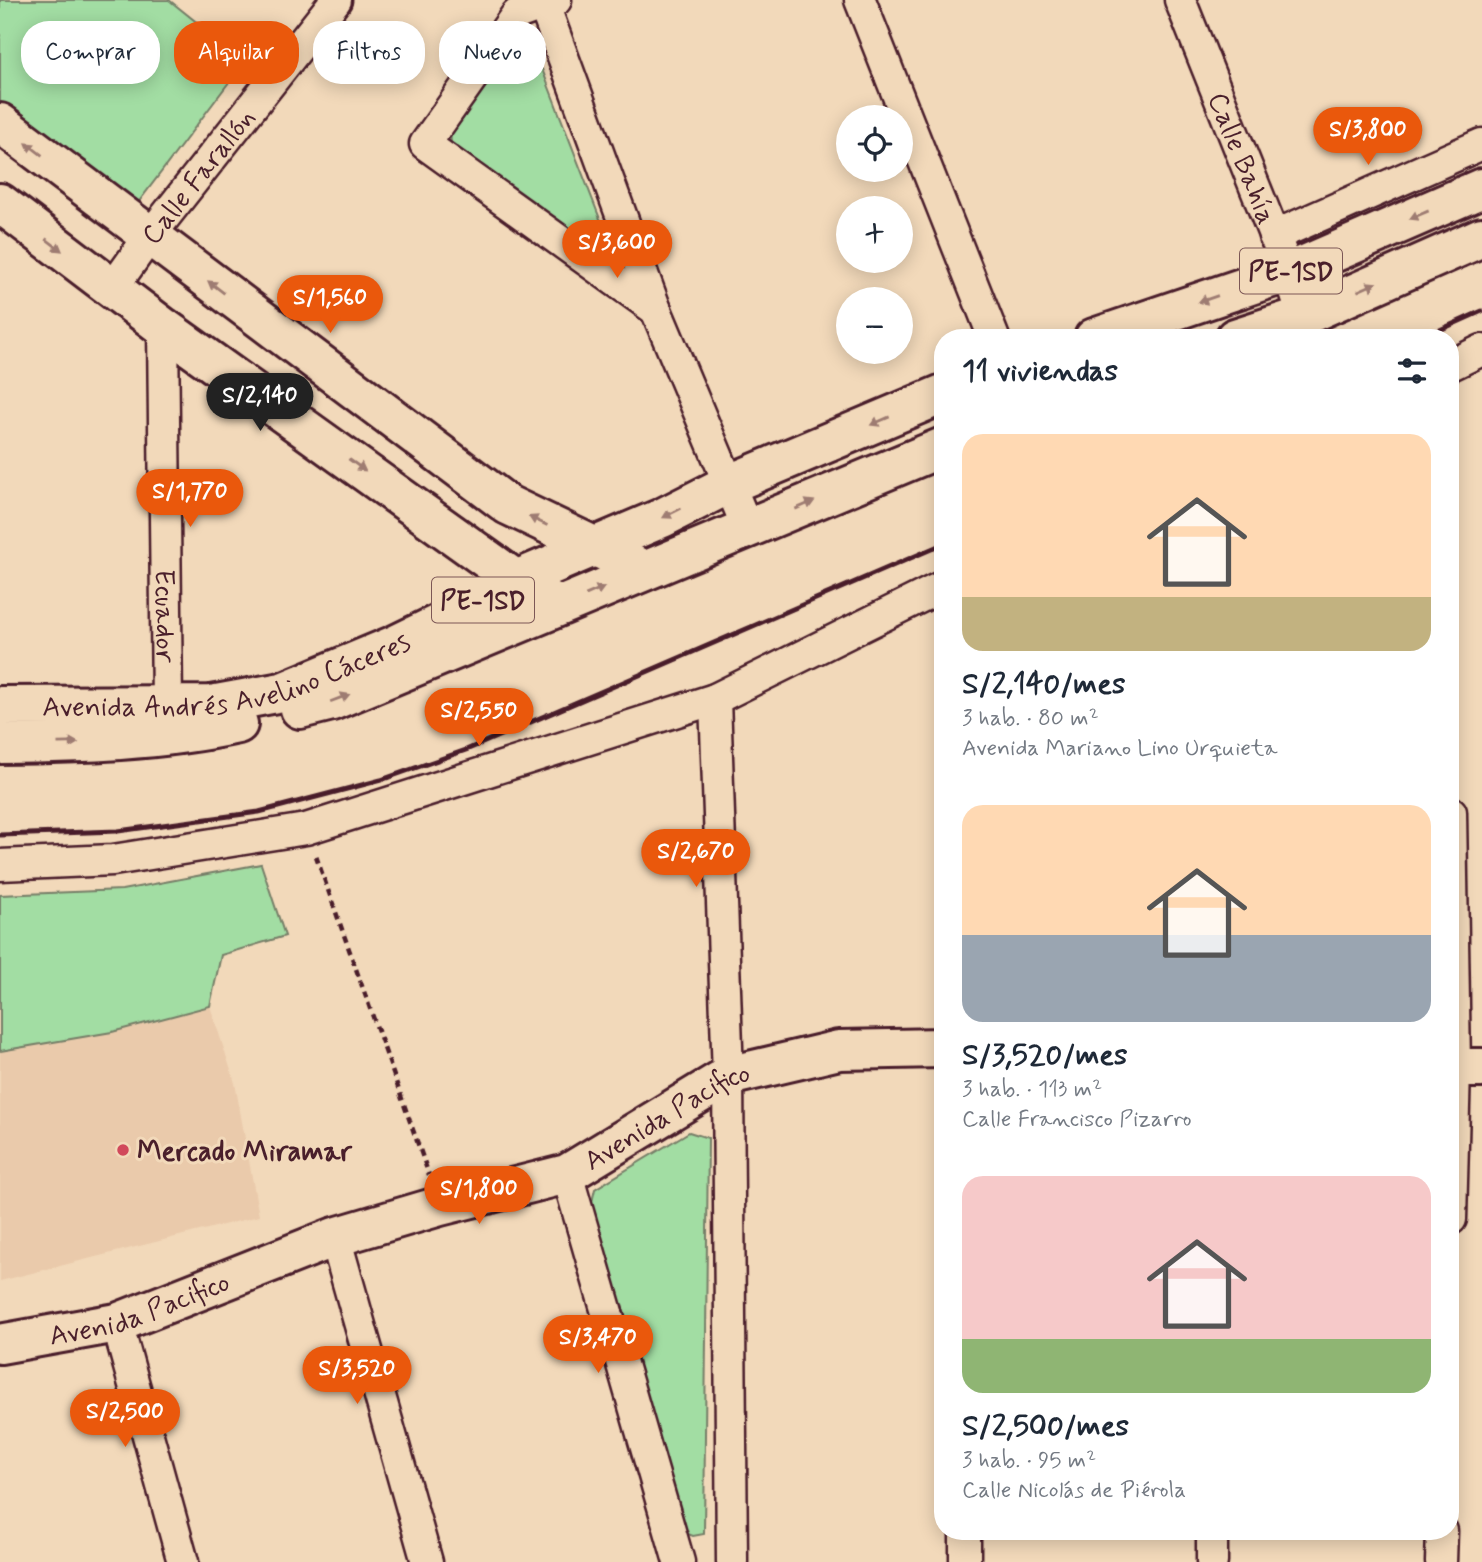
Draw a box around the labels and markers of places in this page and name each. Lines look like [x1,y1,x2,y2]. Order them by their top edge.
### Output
pin: S/3,800 [1303,108,1433,167]
pin: S/3,600 [552,220,682,280]
pin: S/1,560 [265,276,395,335]
pin: S/2,140 [195,374,325,433]
pin: S/1,770 [125,470,255,529]
pin: S/2,550 [414,688,544,748]
pin: S/2,670 [631,830,761,889]
place label: Mercado Miramar [137,1134,353,1171]
marker: Mercado Miramar [115,1142,131,1158]
pin: S/1,800 [414,1166,544,1226]
pin: S/3,470 [533,1316,663,1375]
pin: S/3,520 [292,1346,422,1406]
pin: S/2,500 [60,1390,190,1449]

